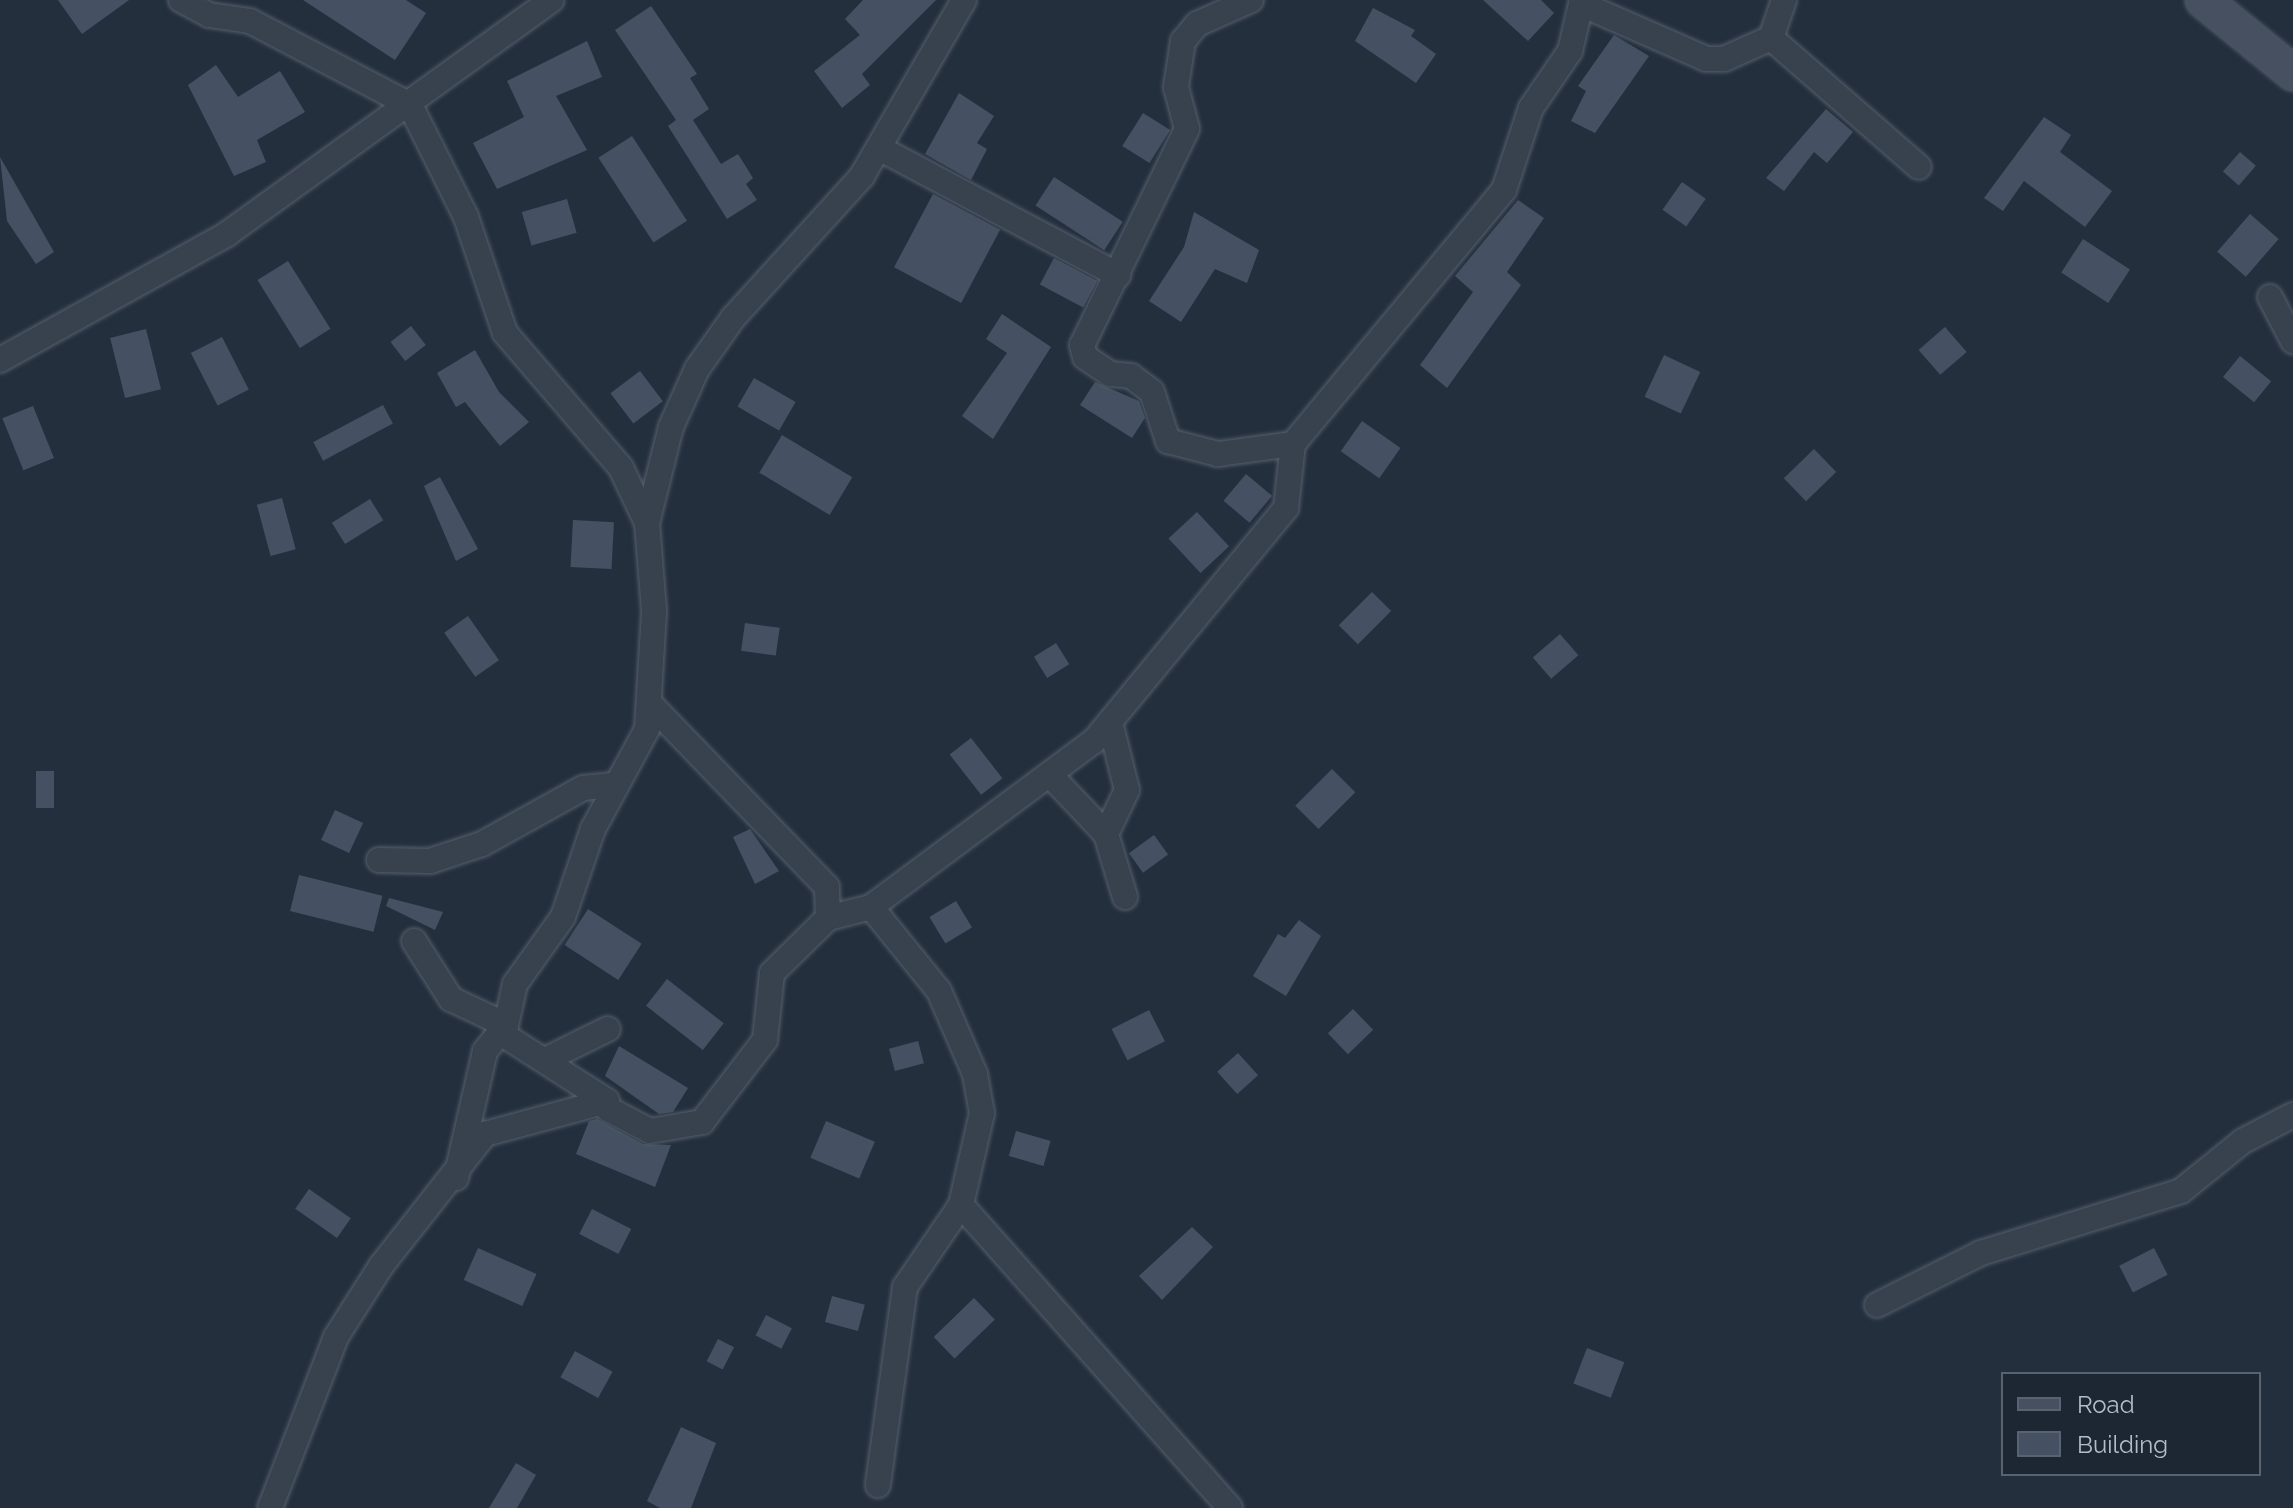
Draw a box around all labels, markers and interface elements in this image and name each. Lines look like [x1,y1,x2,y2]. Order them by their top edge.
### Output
legend [2001,1372,2261,1476]
text: Road [2077,1390,2135,1419]
text: Building [2077,1430,2168,1459]

